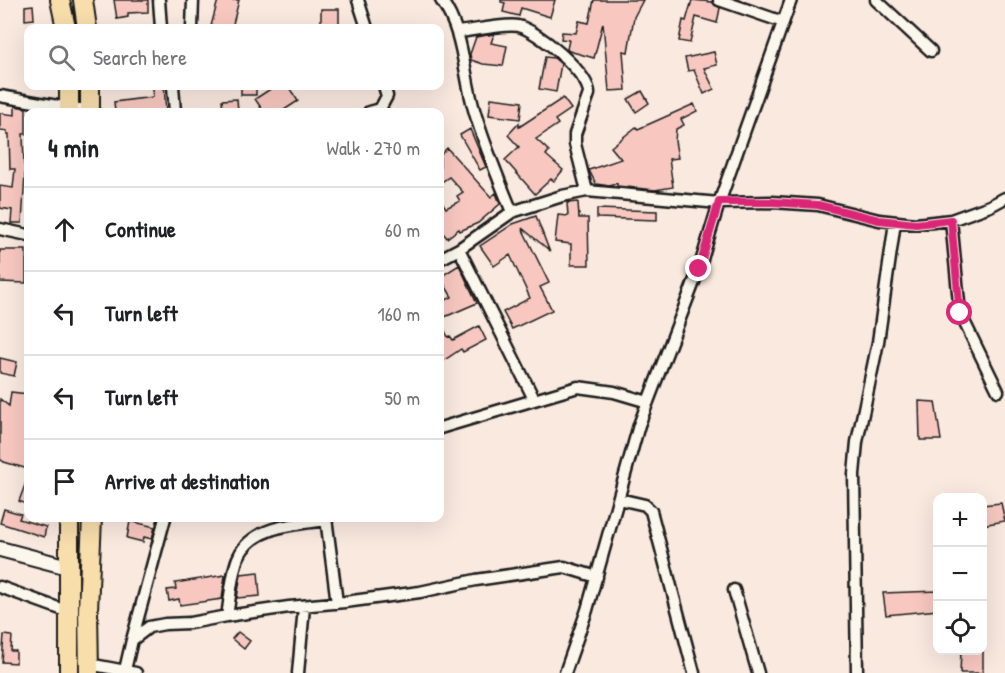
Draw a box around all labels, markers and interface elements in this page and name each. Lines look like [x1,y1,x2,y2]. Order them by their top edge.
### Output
search box [24,24,444,90]
icon: search [45,41,78,74]
text: Search here [93,42,187,72]
text: 4 min [48,130,99,165]
text: Walk · 270 m [327,134,420,161]
icon: ahead [48,213,81,246]
text: Continue [105,214,176,244]
text: 60 m [385,216,420,243]
route end [685,255,711,281]
icon: left [48,297,81,330]
text: Turn left [105,298,178,328]
route start [946,299,972,325]
text: 160 m [378,300,420,327]
icon: left [48,381,81,414]
text: Turn left [105,382,178,412]
text: 50 m [384,384,420,411]
icon: arrive [48,465,81,498]
text: Arrive at destination [105,466,270,496]
map controls [933,493,987,655]
button: + [933,493,987,547]
button: − [933,547,987,601]
button: locate [933,601,987,655]

